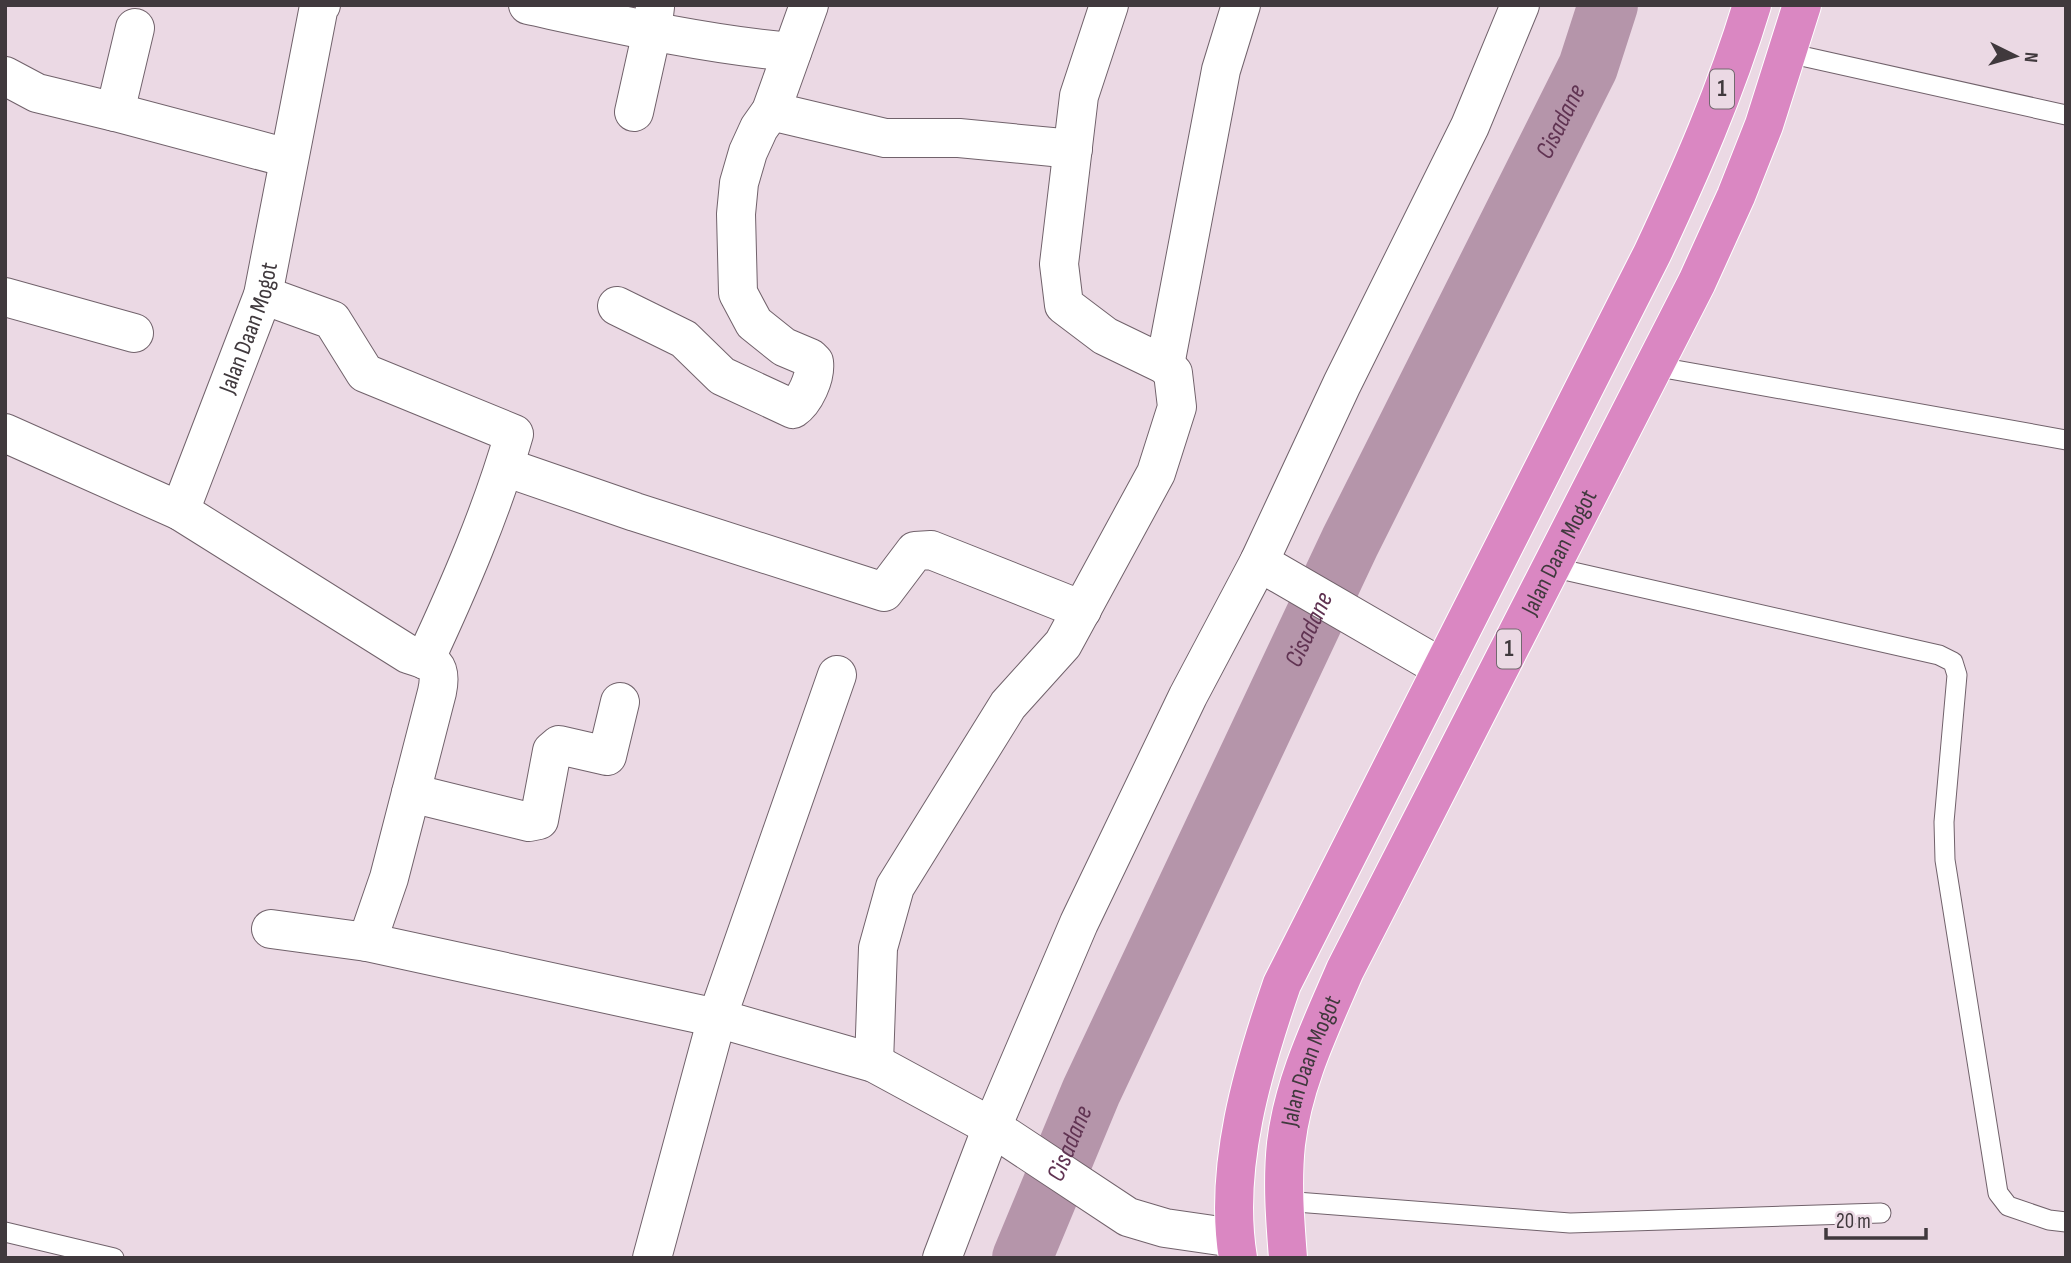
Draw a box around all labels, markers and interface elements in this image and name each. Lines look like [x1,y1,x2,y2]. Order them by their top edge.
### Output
north arrow [1980,21,2050,91]
text: N [2019,51,2042,63]
road number: 1 [1710,69,1734,108]
water label: Cisadane [1529,79,1592,164]
street label: Jalan Daan Mogot [212,260,284,398]
street label: Jalan Daan Mogot [1514,484,1603,621]
water label: Cisadane [1278,587,1340,672]
road number: 1 [1497,629,1521,668]
street label: Jalan Daan Mogot [1274,991,1347,1130]
water label: Cisadane [1040,1101,1099,1186]
scale bar [1826,1196,1926,1240]
text: 20 m [1836,1209,1871,1234]

